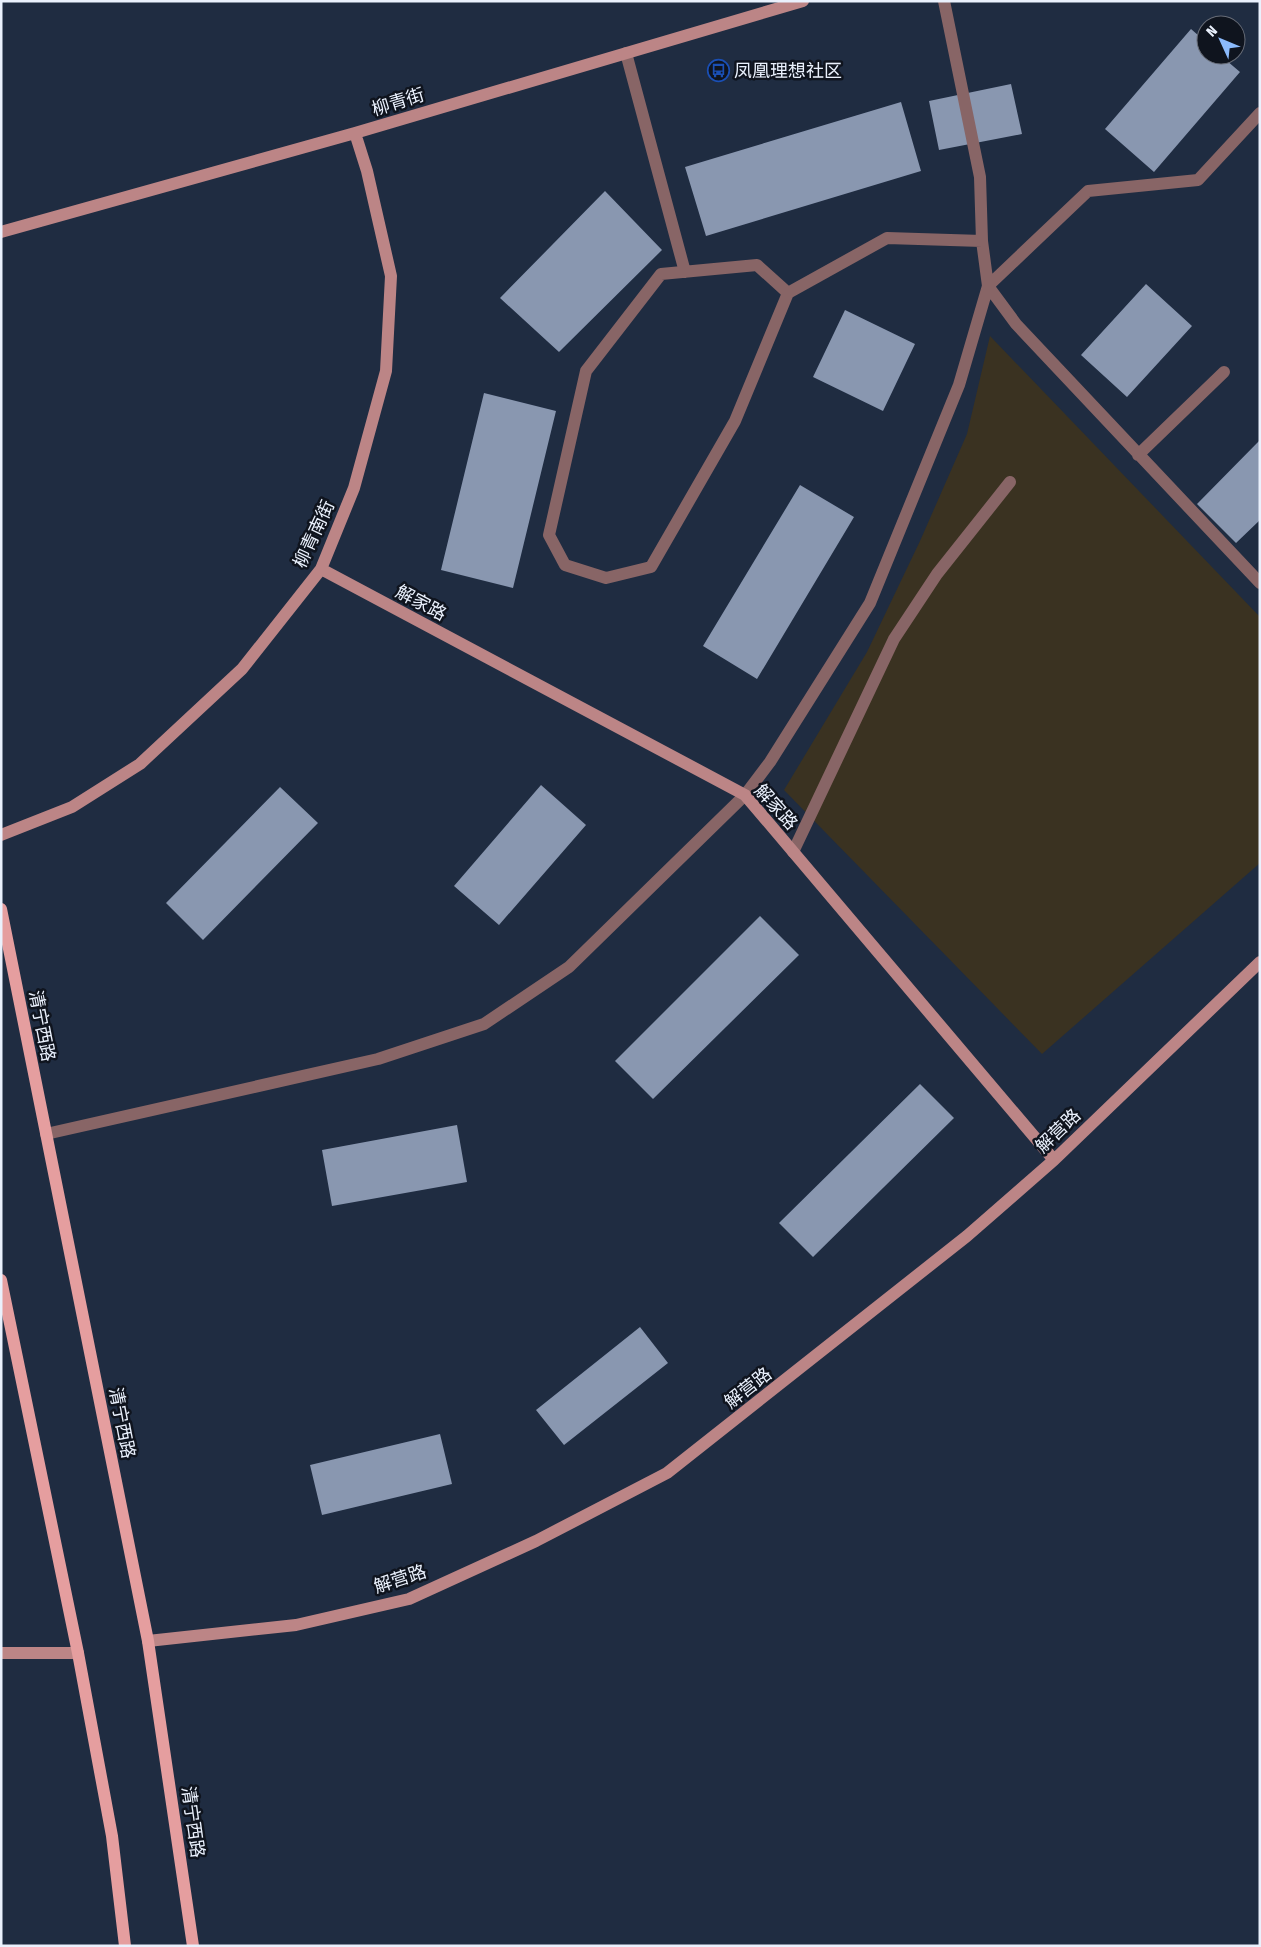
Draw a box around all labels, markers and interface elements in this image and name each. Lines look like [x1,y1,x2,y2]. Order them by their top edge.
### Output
north arrow [1196,15,1246,65]
text: N [1203,22,1221,40]
bus stop icon: 凤凰理想社区 [706,59,730,83]
place label: 凤凰理想社区 [734,60,842,82]
street label: 柳青街 [369,84,427,120]
street label: 柳青南街 [289,497,339,571]
street label: 解家路 [392,581,450,625]
street label: 解家路 [750,780,802,834]
street label: 清宁西路 [24,989,60,1063]
street label: 解营路 [1031,1104,1085,1158]
street label: 解营路 [720,1363,776,1413]
street label: 清宁西路 [104,1386,140,1460]
street label: 解营路 [371,1560,429,1598]
street label: 清宁西路 [177,1785,209,1859]

